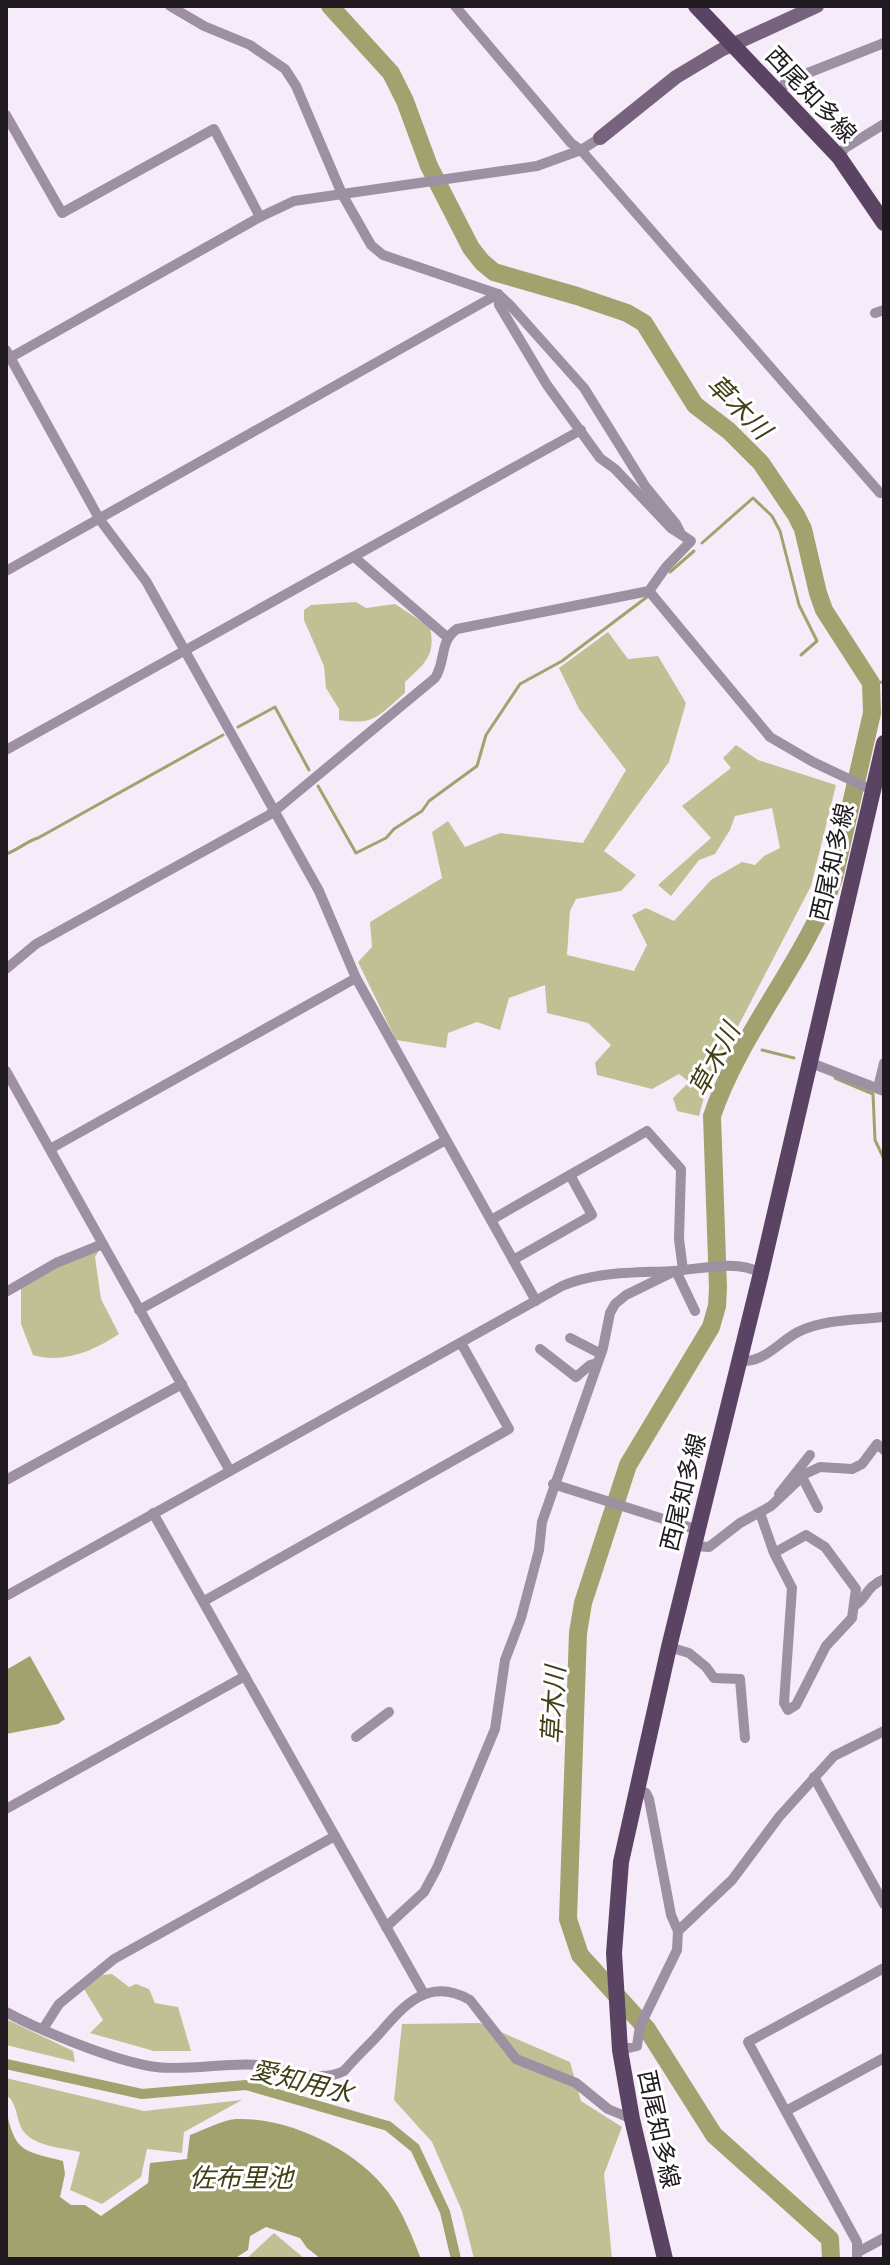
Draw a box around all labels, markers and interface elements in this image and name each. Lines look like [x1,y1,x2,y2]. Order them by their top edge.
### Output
street label: 西尾知多線 [760,40,864,148]
water label: 草木川 [701,367,781,447]
street label: 西尾知多線 [803,800,859,924]
water label: 草木川 [681,1015,746,1101]
street label: 西尾知多線 [653,1430,711,1554]
water label: 草木川 [534,1662,570,1745]
water label: 愛知用水 [248,2052,359,2108]
street label: 西尾知多線 [633,2067,687,2191]
water label: 佐布里池 [189,2161,296,2192]

